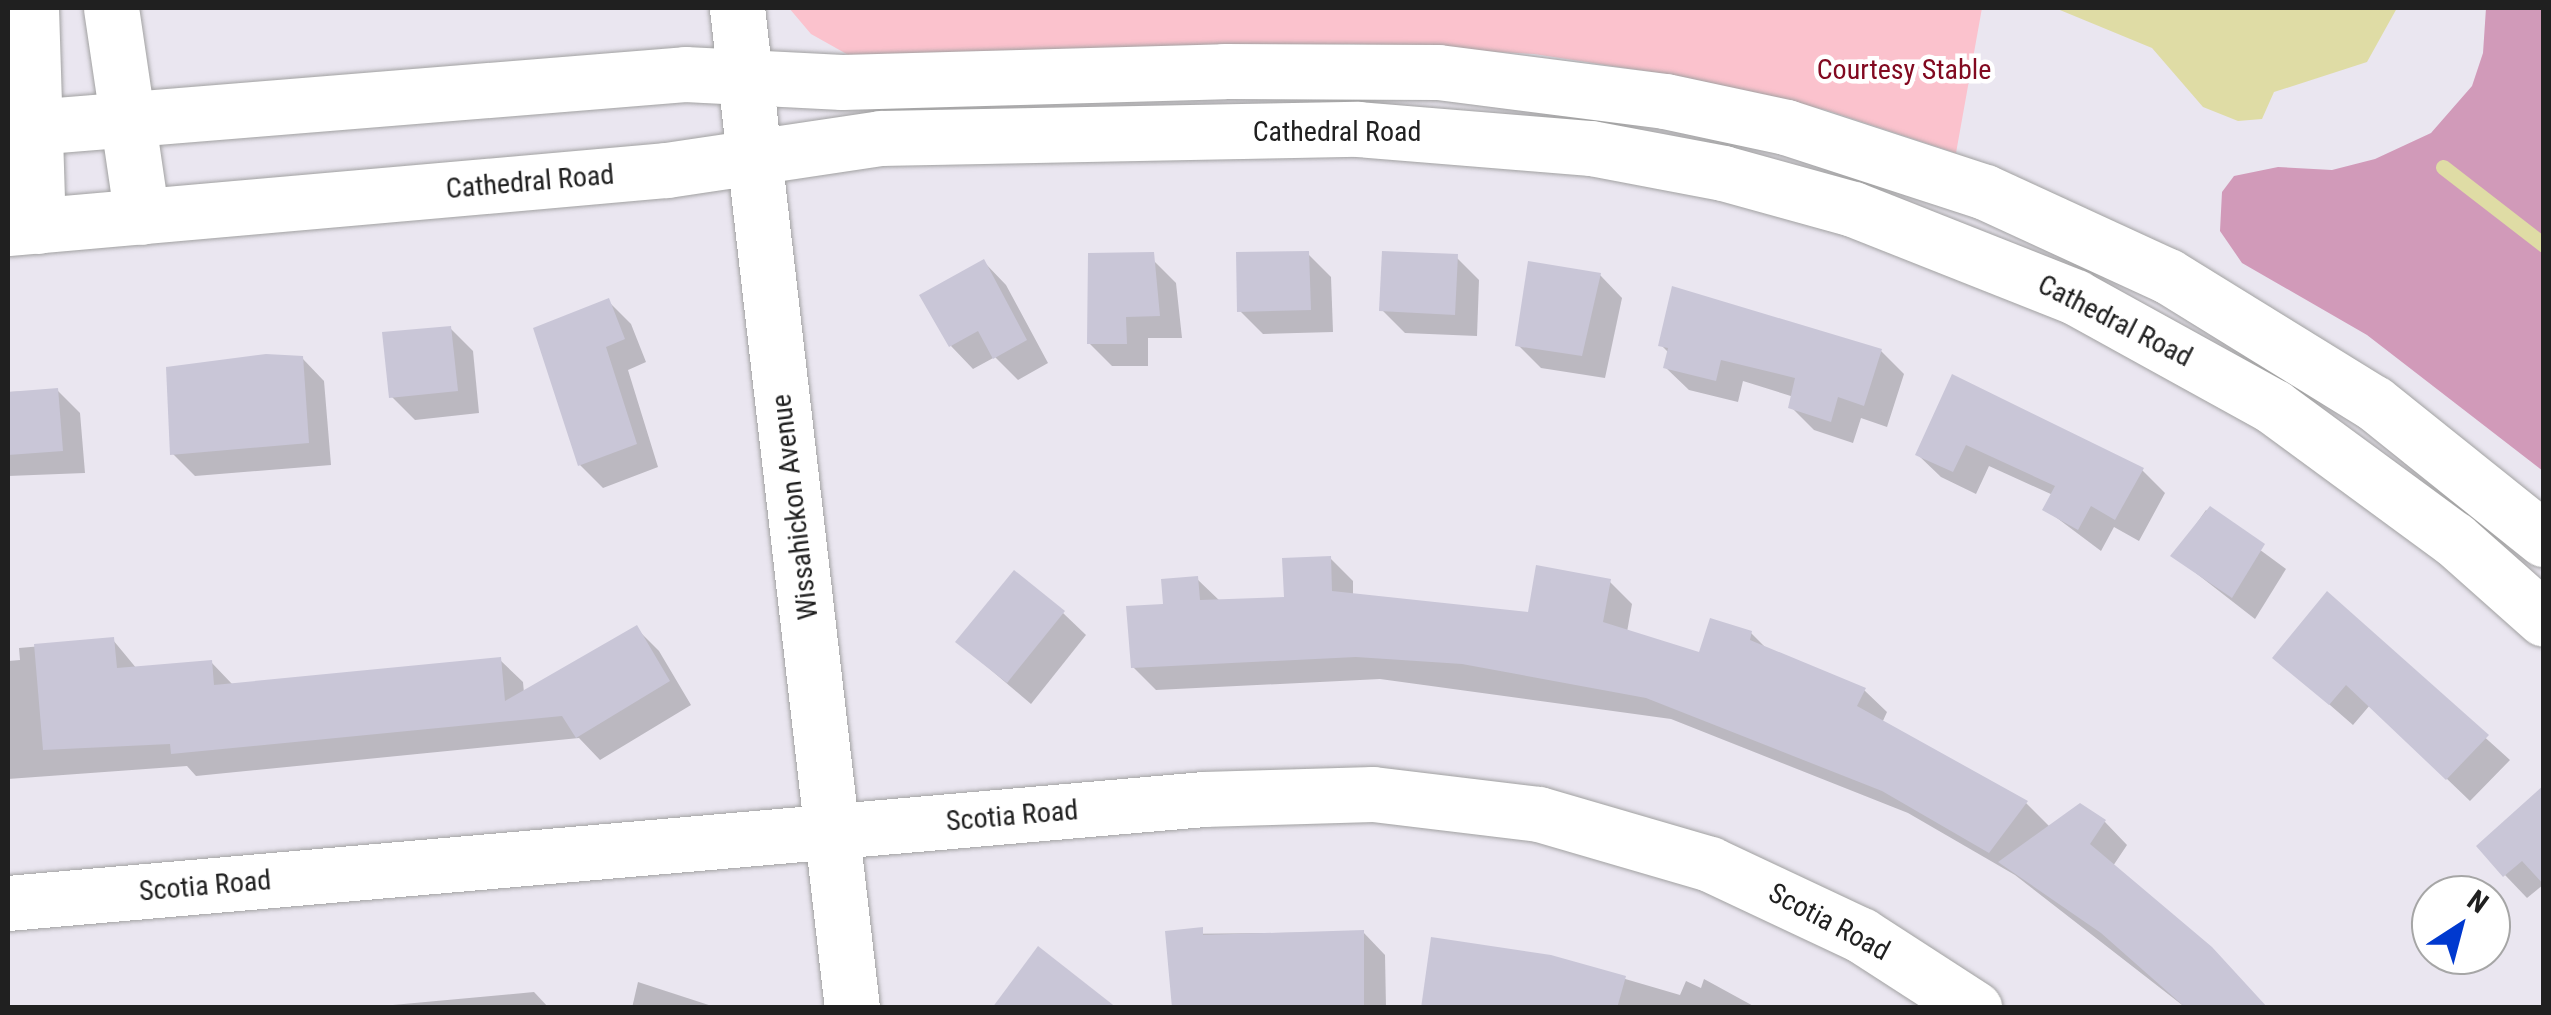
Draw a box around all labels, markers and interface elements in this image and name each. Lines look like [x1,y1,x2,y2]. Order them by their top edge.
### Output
park label: Courtesy Stable [1817,53,1991,87]
street label: Cathedral Road [1253,115,1421,149]
street label: Cathedral Road [445,158,615,206]
street label: Cathedral Road [2032,268,2198,374]
street label: Wissahickon Avenue [765,392,825,622]
street label: Scotia Road [945,793,1079,839]
street label: Scotia Road [138,863,272,909]
north arrow [2411,875,2511,975]
street label: Scotia Road [1763,876,1895,968]
text: N [2461,884,2494,920]

